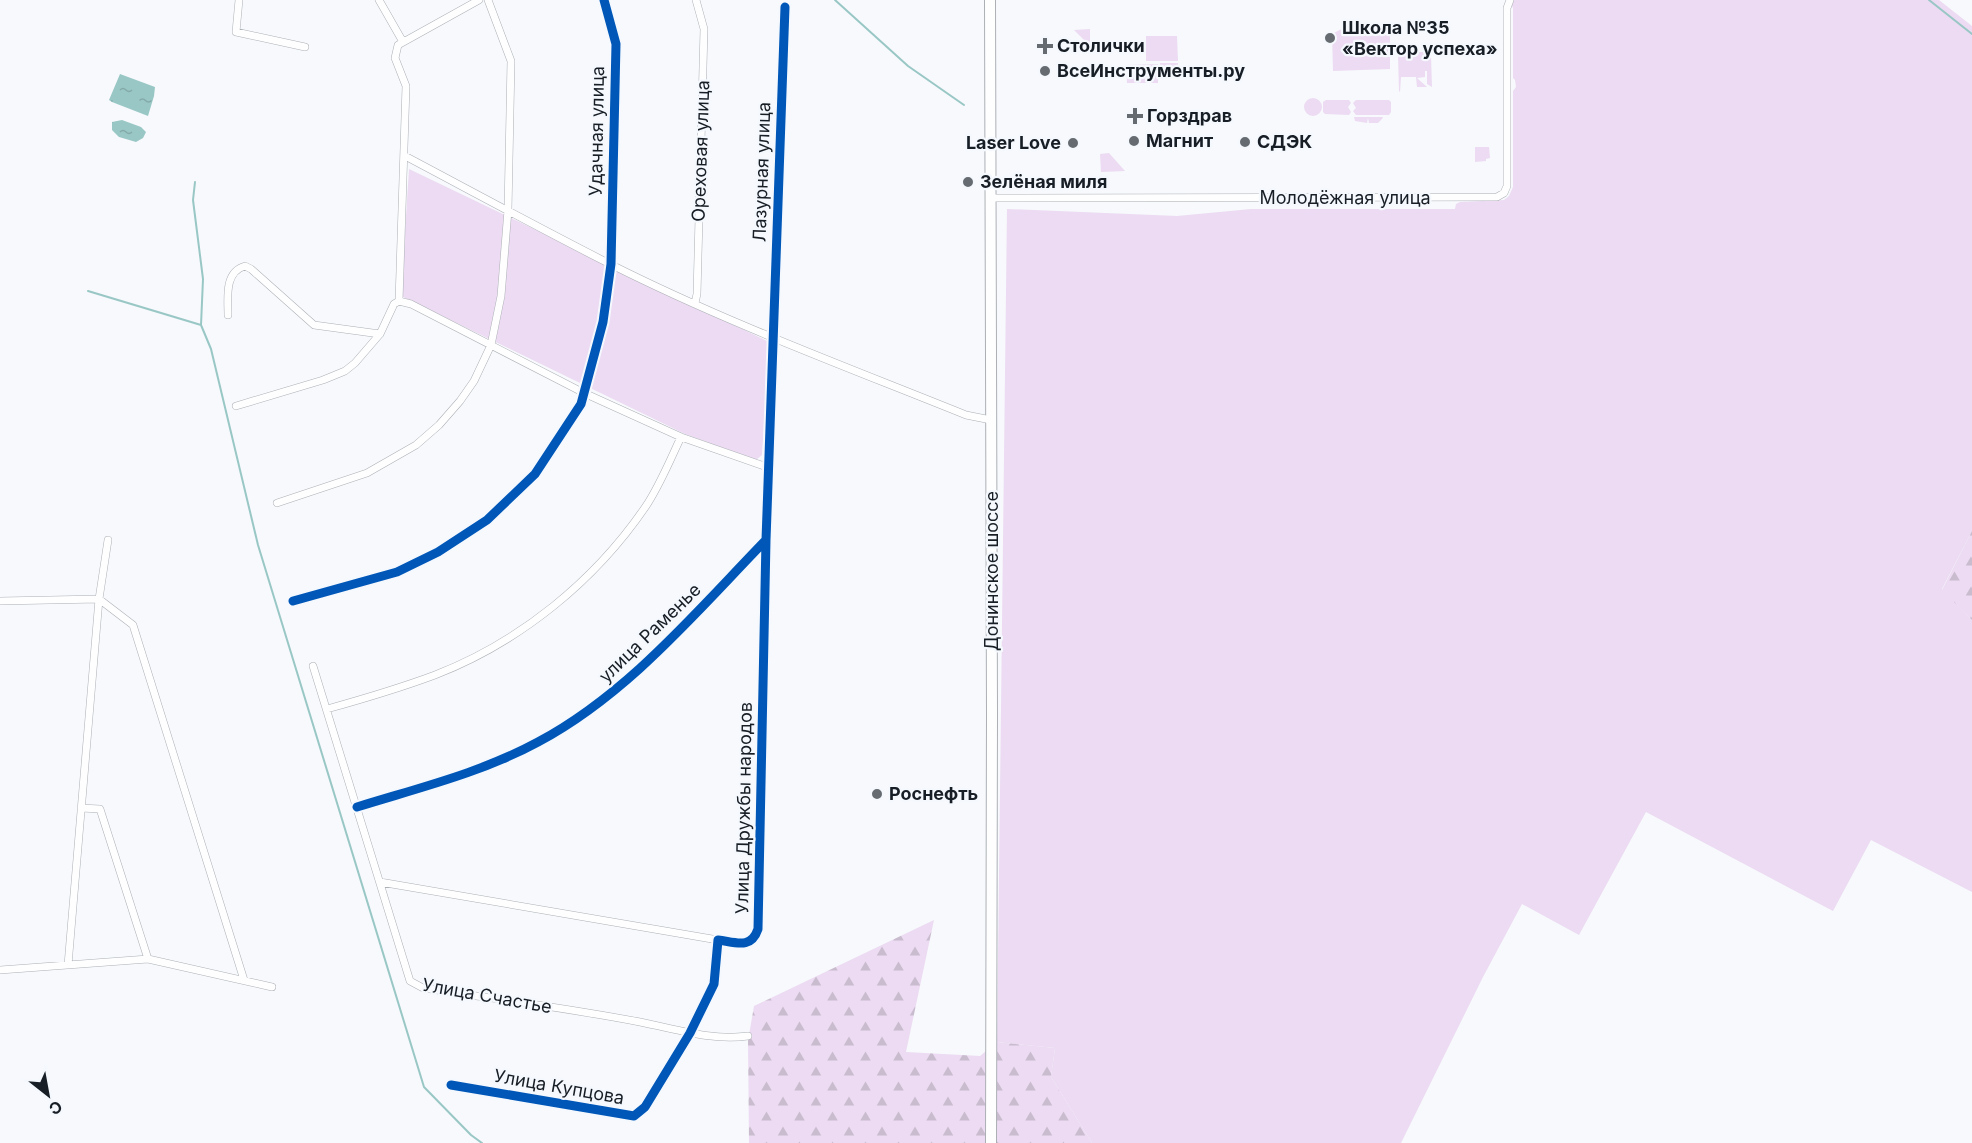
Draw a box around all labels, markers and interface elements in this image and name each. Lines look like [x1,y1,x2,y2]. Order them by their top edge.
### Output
place label: Школа №35 «Вектор успеха» [1342,17,1498,59]
marker: Школа №35 «Вектор успеха» [1323,31,1337,45]
place label: Столички [1057,35,1145,56]
marker: Столички [1038,39,1052,53]
place label: ВсеИнструменты.ру [1057,60,1245,81]
marker: ВсеИнструменты.ру [1038,64,1052,78]
street label: Удачная улица [585,66,608,196]
street label: Ореховая улица [688,80,713,222]
street label: Лазурная улица [749,102,774,242]
place label: Горздрав [1147,105,1232,126]
marker: Горздрав [1128,109,1142,123]
place label: Магнит [1146,130,1213,151]
place label: СДЭК [1257,131,1312,152]
place label: Laser Love [966,132,1061,153]
marker: Магнит [1127,134,1141,148]
marker: СДЭК [1238,135,1252,149]
marker: Laser Love [1066,136,1080,150]
place label: Зелёная миля [980,171,1107,192]
marker: Зелёная миля [961,175,975,189]
street label: Молодёжная улица [1259,187,1431,208]
street label: Донинское шоссе [981,491,1002,651]
street label: улица Раменье [594,579,705,687]
street label: Улица Дружбы народов [731,702,756,914]
place label: Роснефть [889,783,978,804]
marker: Роснефть [870,787,884,801]
street label: Улица Счастье [421,974,554,1017]
north arrow [18,1065,78,1125]
street label: Улица Купцова [492,1065,626,1108]
text: С [45,1096,66,1120]

